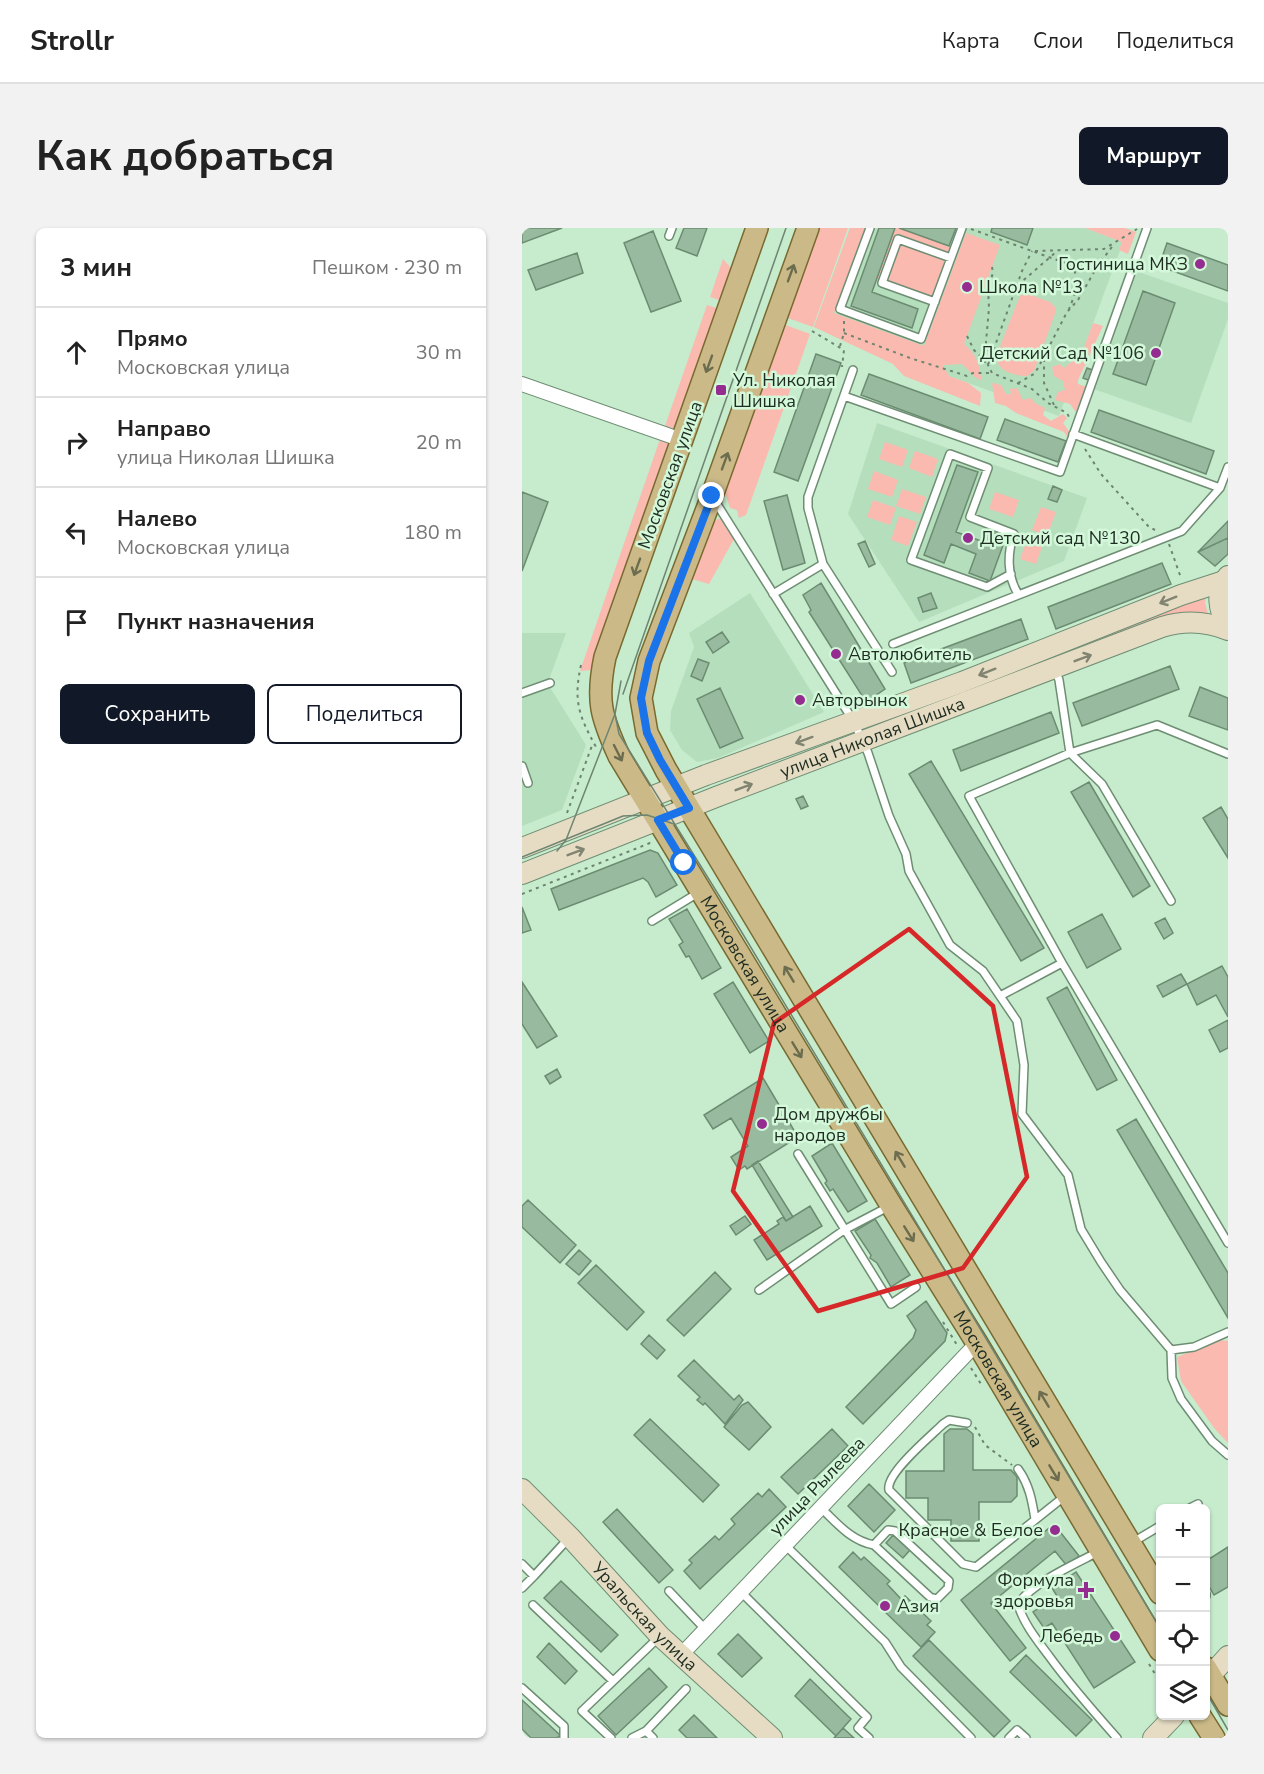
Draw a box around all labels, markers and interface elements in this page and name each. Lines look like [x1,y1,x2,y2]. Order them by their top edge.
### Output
text: Strollr [30,22,114,60]
text: Карта [942,27,1000,55]
text: Слои [1033,27,1083,55]
text: Поделиться [1116,27,1234,55]
button: Маршрут [1079,127,1228,185]
text: Как добраться [36,128,335,185]
text: 3 мин [60,250,132,285]
place label: Гостиница МКЗ [1058,252,1188,276]
text: Пешком · 230 m [312,254,462,281]
marker: Гостиница МКЗ [1193,257,1207,271]
one-way arrow [787,264,798,283]
place label: Школа №13 [979,275,1083,299]
marker: Школа №13 [960,280,974,294]
text: Прямо [117,324,188,354]
icon: ahead [60,336,93,369]
text: 30 m [416,339,462,366]
place label: Детский Сад №106 [980,341,1144,365]
marker: Детский Сад №106 [1149,346,1163,360]
text: Московская улица [117,354,290,381]
one-way arrow [703,354,714,372]
place label: Ул. Николая Шишка [732,368,836,413]
marker: Ул. Николая Шишка [714,383,728,397]
street label: Московская улица [632,398,708,552]
text: Направо [117,414,211,444]
icon: right [60,426,93,459]
text: 20 m [416,429,462,456]
text: улица Николая Шишка [117,444,335,471]
one-way arrow [720,452,731,470]
route end [698,482,724,508]
text: Налево [117,504,197,534]
icon: left [60,516,93,549]
text: 180 m [404,519,462,546]
place label: Детский сад №130 [980,526,1141,550]
marker: Детский сад №130 [961,531,975,545]
text: Московская улица [117,534,290,561]
one-way arrow [630,557,641,576]
one-way arrow [1160,595,1178,606]
icon: arrive [60,606,93,639]
text: Пункт назначения [117,607,315,637]
place label: Автолюбитель [848,642,972,666]
marker: Автолюбитель [829,647,843,661]
one-way arrow [1073,652,1092,663]
one-way arrow [978,667,997,678]
button: Сохранить [60,684,255,744]
button: Поделиться [267,684,462,744]
place label: Авторынок [812,688,908,712]
street label: улица Николая Шишка [776,691,968,784]
marker: Авторынок [793,693,807,707]
one-way arrow [796,735,814,746]
one-way arrow [612,743,624,761]
one-way arrow [734,781,752,792]
one-way arrow [566,845,585,856]
route start [670,849,696,875]
street label: Московская улица [694,891,796,1037]
one-way arrow [783,966,795,983]
one-way arrow [791,1041,803,1058]
place label: Дом дружбы народов [774,1102,883,1147]
marker: Дом дружбы народов [755,1117,769,1131]
one-way arrow [894,1151,906,1168]
one-way arrow [904,1225,916,1242]
street label: Московская улица [948,1306,1049,1452]
one-way arrow [1037,1391,1049,1408]
street label: улица Рылеева [764,1431,870,1541]
one-way arrow [1048,1464,1060,1481]
map controls [1156,1504,1210,1720]
button: + [1156,1504,1210,1558]
place label: Красное & Белое [898,1518,1043,1542]
marker: Красное & Белое [1048,1523,1062,1537]
street label: Уральская улица [586,1556,703,1677]
button: − [1156,1558,1210,1612]
place label: Формула здоровья [994,1568,1074,1613]
marker: Формула здоровья [1079,1583,1093,1597]
place label: Азия [897,1594,939,1618]
marker: Азия [878,1599,892,1613]
button: locate [1156,1612,1210,1666]
place label: Лебедь [1040,1624,1103,1648]
marker: Лебедь [1108,1629,1122,1643]
button: layers [1156,1666,1210,1720]

